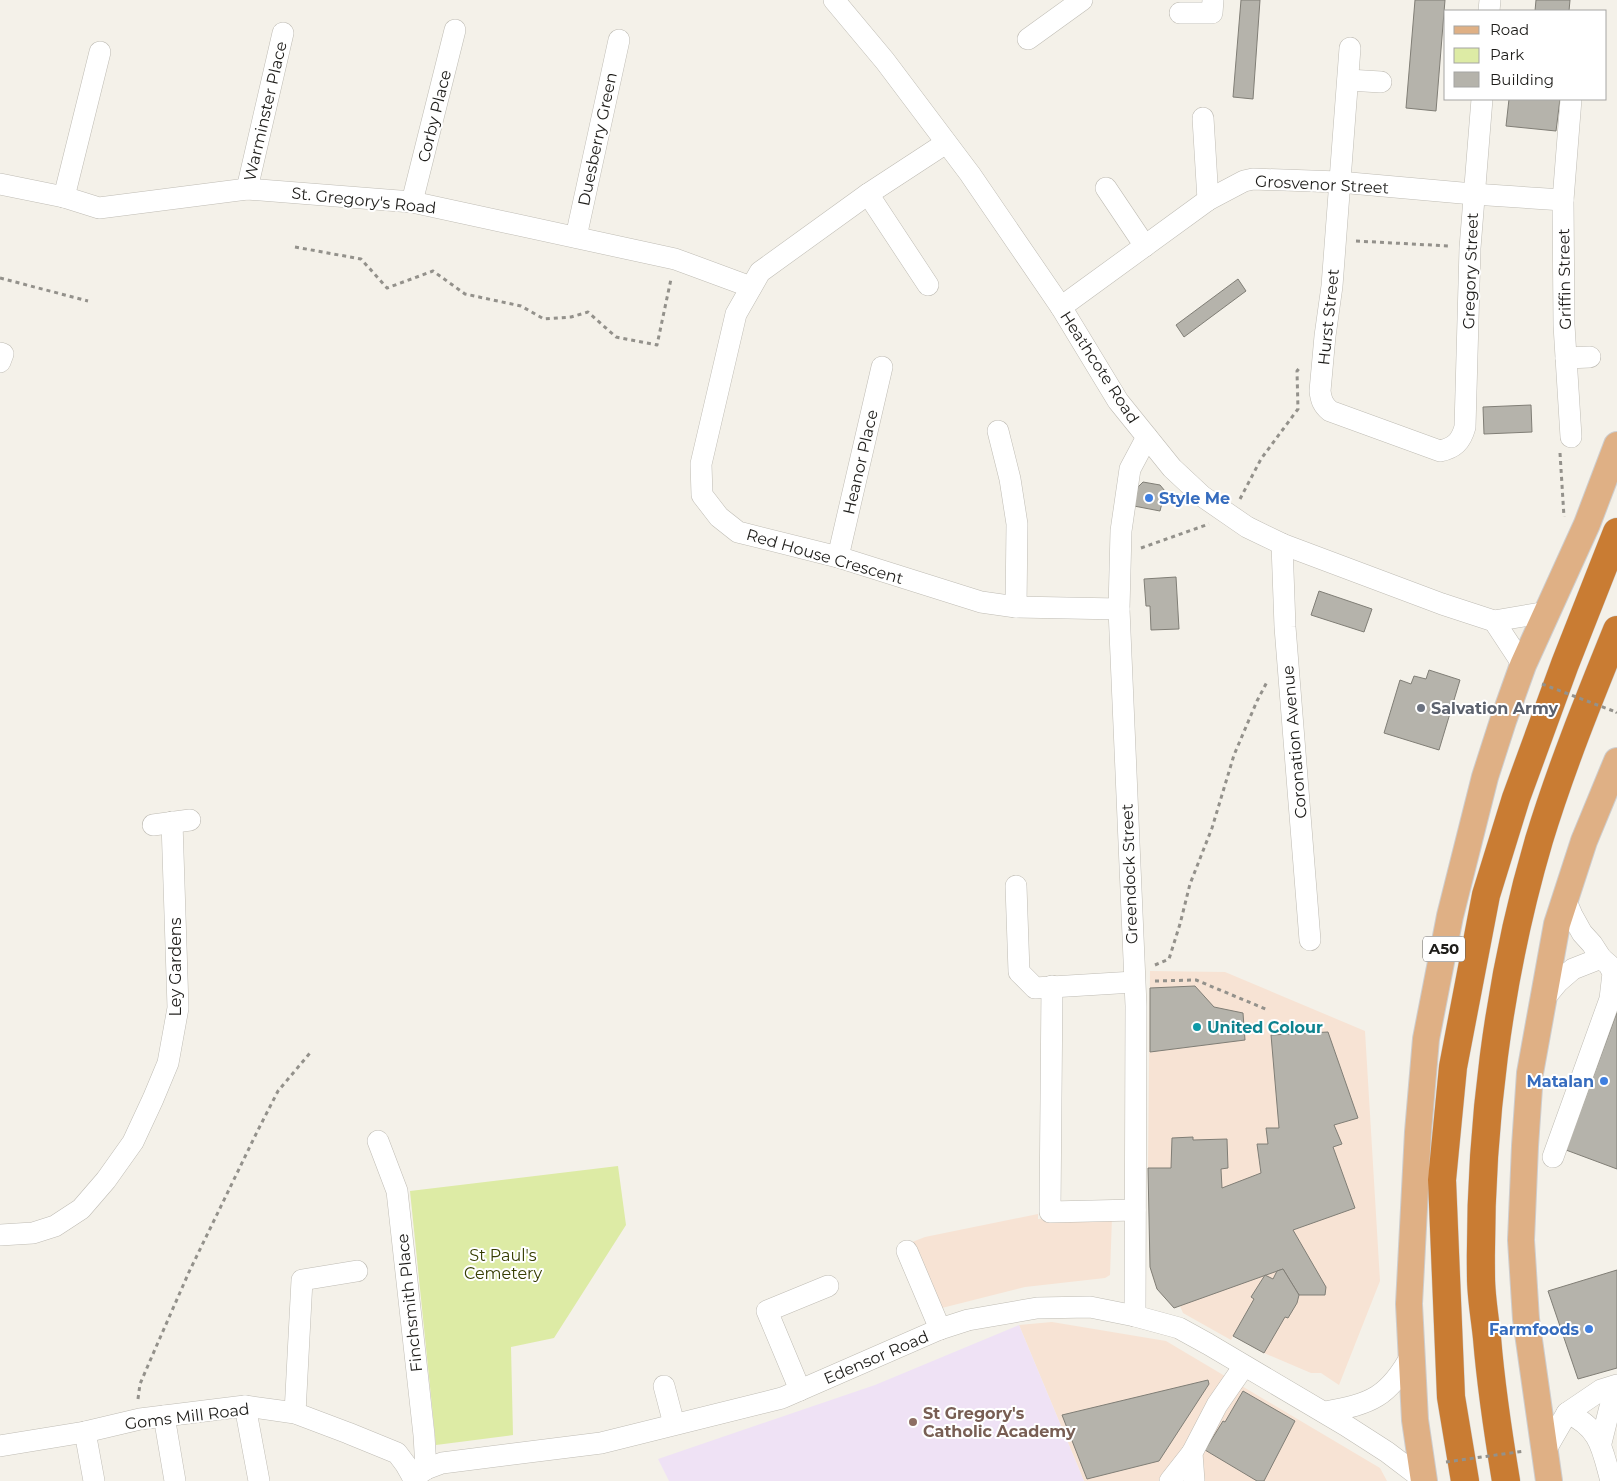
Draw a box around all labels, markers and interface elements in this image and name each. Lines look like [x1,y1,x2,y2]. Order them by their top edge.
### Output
legend [1444,10,1607,100]
text: Road [1490,20,1529,39]
street label: Warminster Place [240,39,291,183]
text: Park [1490,45,1524,64]
street label: Corby Place [414,68,455,164]
text: Building [1490,70,1554,89]
street label: Duesberry Green [574,71,621,208]
street label: Grosvenor Street [1254,172,1390,198]
street label: St. Gregory's Road [291,183,437,218]
street label: Gregory Street [1459,212,1482,330]
street label: Griffin Street [1554,228,1575,330]
street label: Hurst Street [1314,267,1343,366]
street label: Heathcote Road [1056,308,1143,427]
street label: Heanor Place [839,408,882,516]
place label: Style Me [1159,489,1230,508]
marker: Style Me [1143,492,1155,504]
street label: Red House Crescent [744,525,906,588]
street label: Coronation Avenue [1278,665,1311,819]
place label: Salvation Army [1431,699,1559,718]
marker: Salvation Army [1415,702,1427,714]
street label: Greendock Street [1118,803,1141,945]
street label: Ley Gardens [166,917,185,1016]
road number: A50 [1423,936,1465,962]
place label: United Colour [1207,1018,1323,1037]
marker: United Colour [1191,1021,1203,1033]
place label: Matalan [1527,1072,1594,1091]
marker: Matalan [1598,1075,1610,1087]
street label: Finchsmith Place [393,1233,426,1373]
park label: St Paul's Cemetery [464,1246,542,1283]
place label: Farmfoods [1489,1320,1580,1339]
marker: Farmfoods [1583,1323,1595,1335]
street label: Edensor Road [821,1327,932,1388]
street label: Goms Mill Road [124,1399,251,1434]
place label: St Gregory's Catholic Academy [923,1404,1076,1441]
marker: St Gregory's Catholic Academy [907,1416,919,1428]

